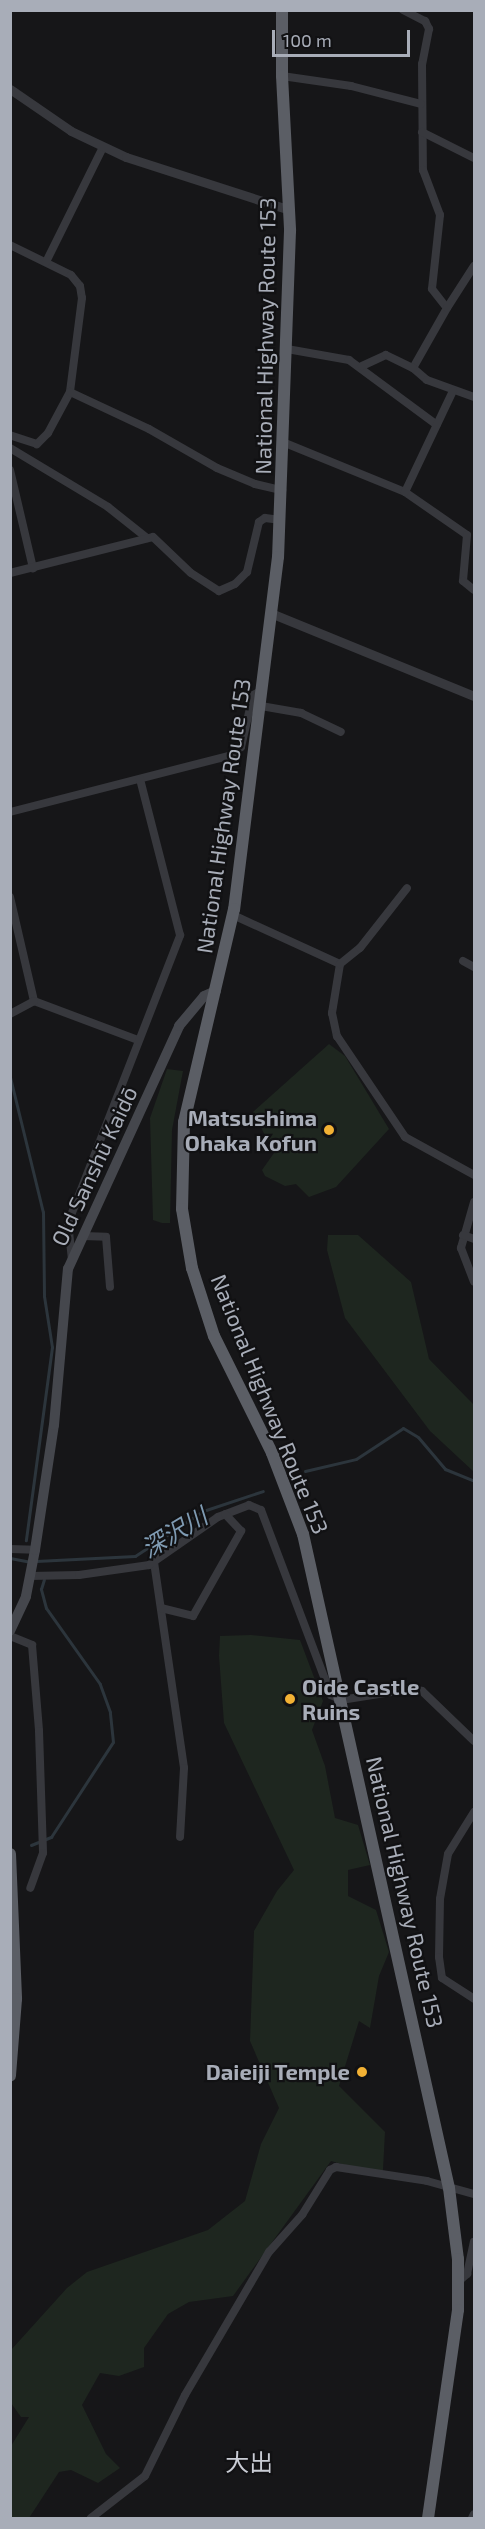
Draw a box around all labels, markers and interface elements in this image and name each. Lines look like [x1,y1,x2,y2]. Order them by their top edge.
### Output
scale bar [275,18,413,56]
text: 100 m [283,29,332,51]
street label: National Highway Route 153 [249,197,281,475]
street label: National Highway Route 153 [191,676,255,956]
street label: Old Sanshū Kaidō [45,1082,143,1250]
place label: Matsushima Ohaka Kofun [185,1104,317,1156]
marker: Matsushima Ohaka Kofun [322,1123,336,1137]
street label: National Highway Route 153 [206,1270,334,1538]
water label: 深沢川 [136,1501,212,1563]
place label: Oide Castle Ruins [302,1673,419,1724]
marker: Oide Castle Ruins [283,1692,297,1706]
street label: National Highway Route 153 [361,1753,449,2031]
place label: Daieiji Temple [205,2059,350,2085]
marker: Daieiji Temple [355,2065,369,2079]
district label: 大出 [225,2448,273,2476]

